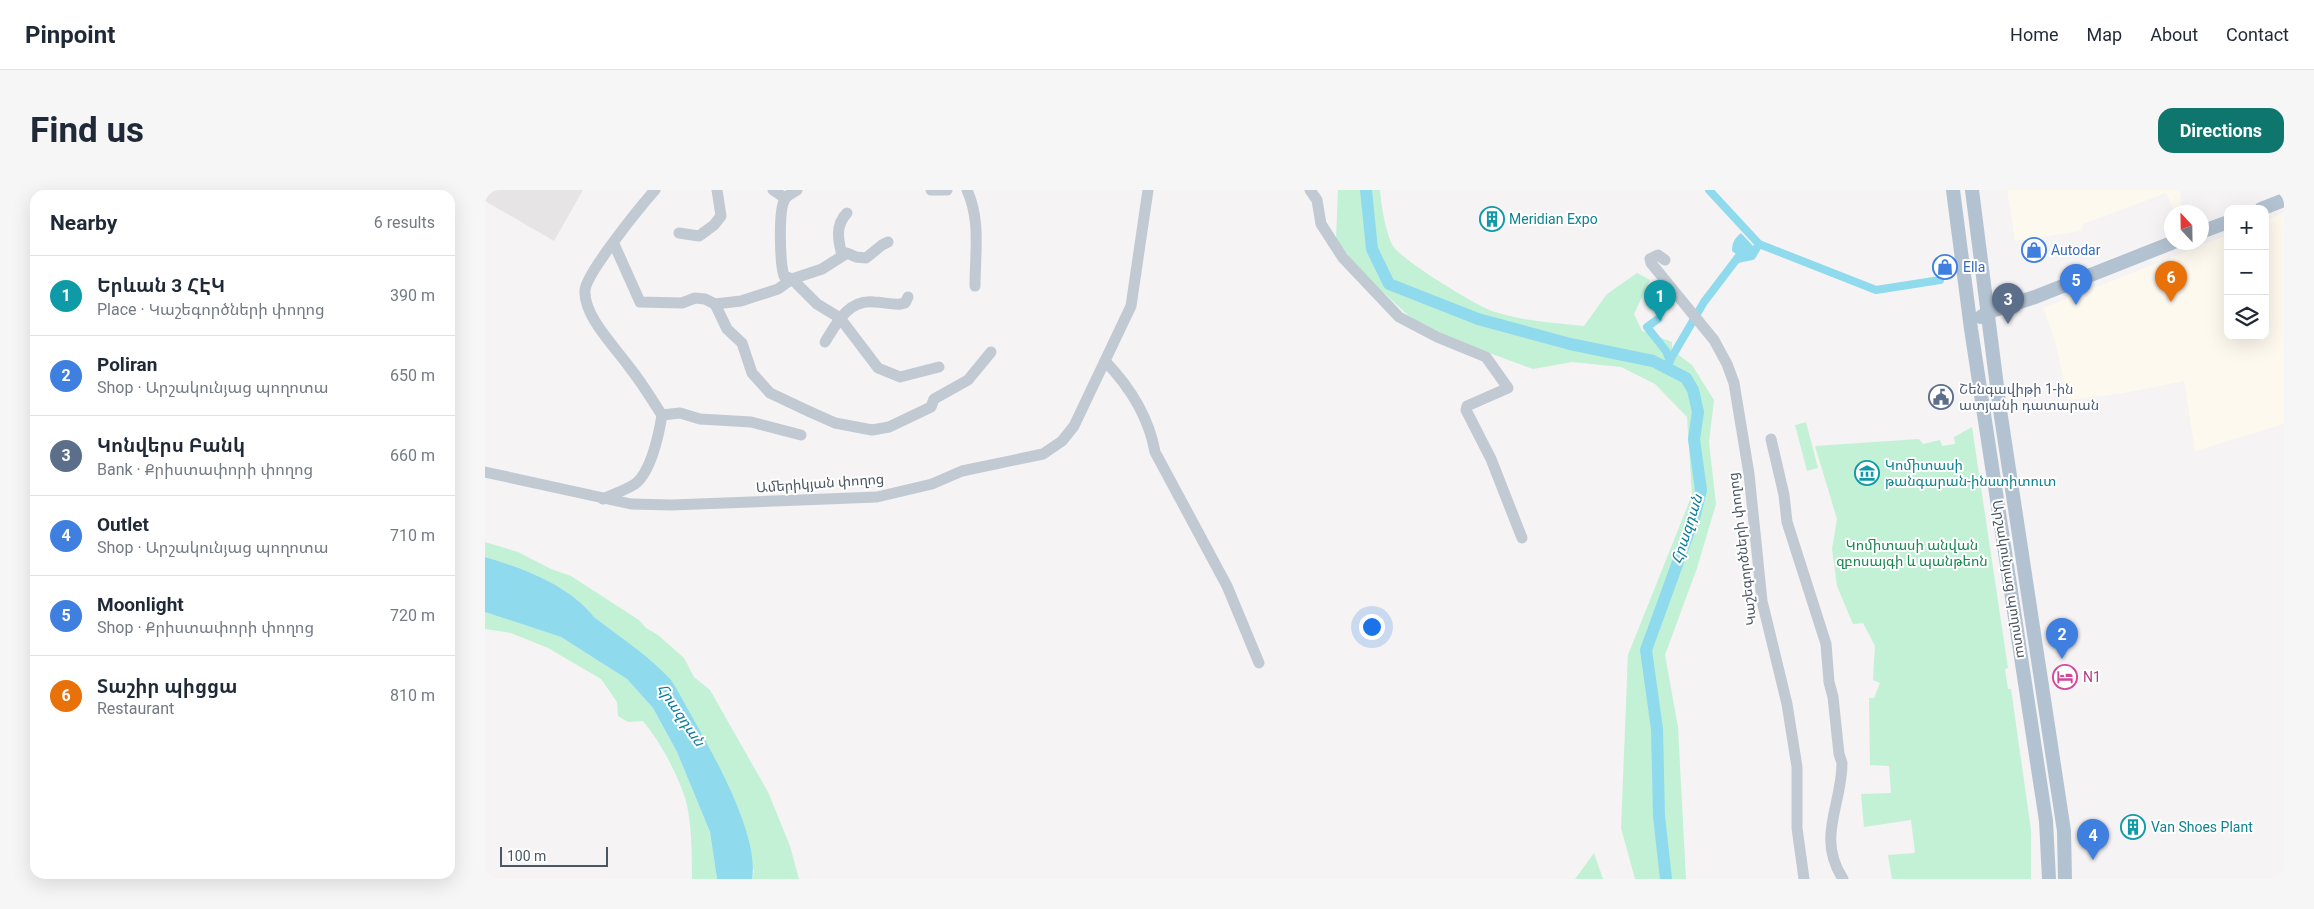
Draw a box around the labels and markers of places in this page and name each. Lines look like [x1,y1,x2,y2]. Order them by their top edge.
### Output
building icon: Meridian Expo [1479,206,1505,232]
place label: Meridian Expo [1509,211,1598,227]
shop icon: Autodar [2021,237,2047,263]
place label: Autodar [2051,242,2101,258]
shop icon: Ella [1932,254,1958,280]
place label: Ella [1963,259,1985,275]
pin: 6 [2155,261,2187,302]
pin: 5 [2060,264,2092,305]
pin: 1 [1644,280,1676,321]
pin: 3 [1992,283,2024,324]
place label: Շենգավիթի 1-ին ատյանի դատարան [1959,381,2099,413]
public building icon: Շենգավիթի 1-ին ատյանի դատարան [1928,384,1954,410]
place label: Կոմիտասի թանգարան-ինստիտուտ [1885,457,2056,489]
museum icon: Կոմիտասի թանգարան-ինստիտուտ [1854,460,1880,486]
pin: 2 [2046,618,2078,659]
hotel icon: N1 [2052,664,2078,690]
place label: N1 [2083,669,2101,685]
building icon: Van Shoes Plant [2120,814,2146,840]
pin: 4 [2077,819,2109,860]
place label: Van Shoes Plant [2151,819,2253,835]

